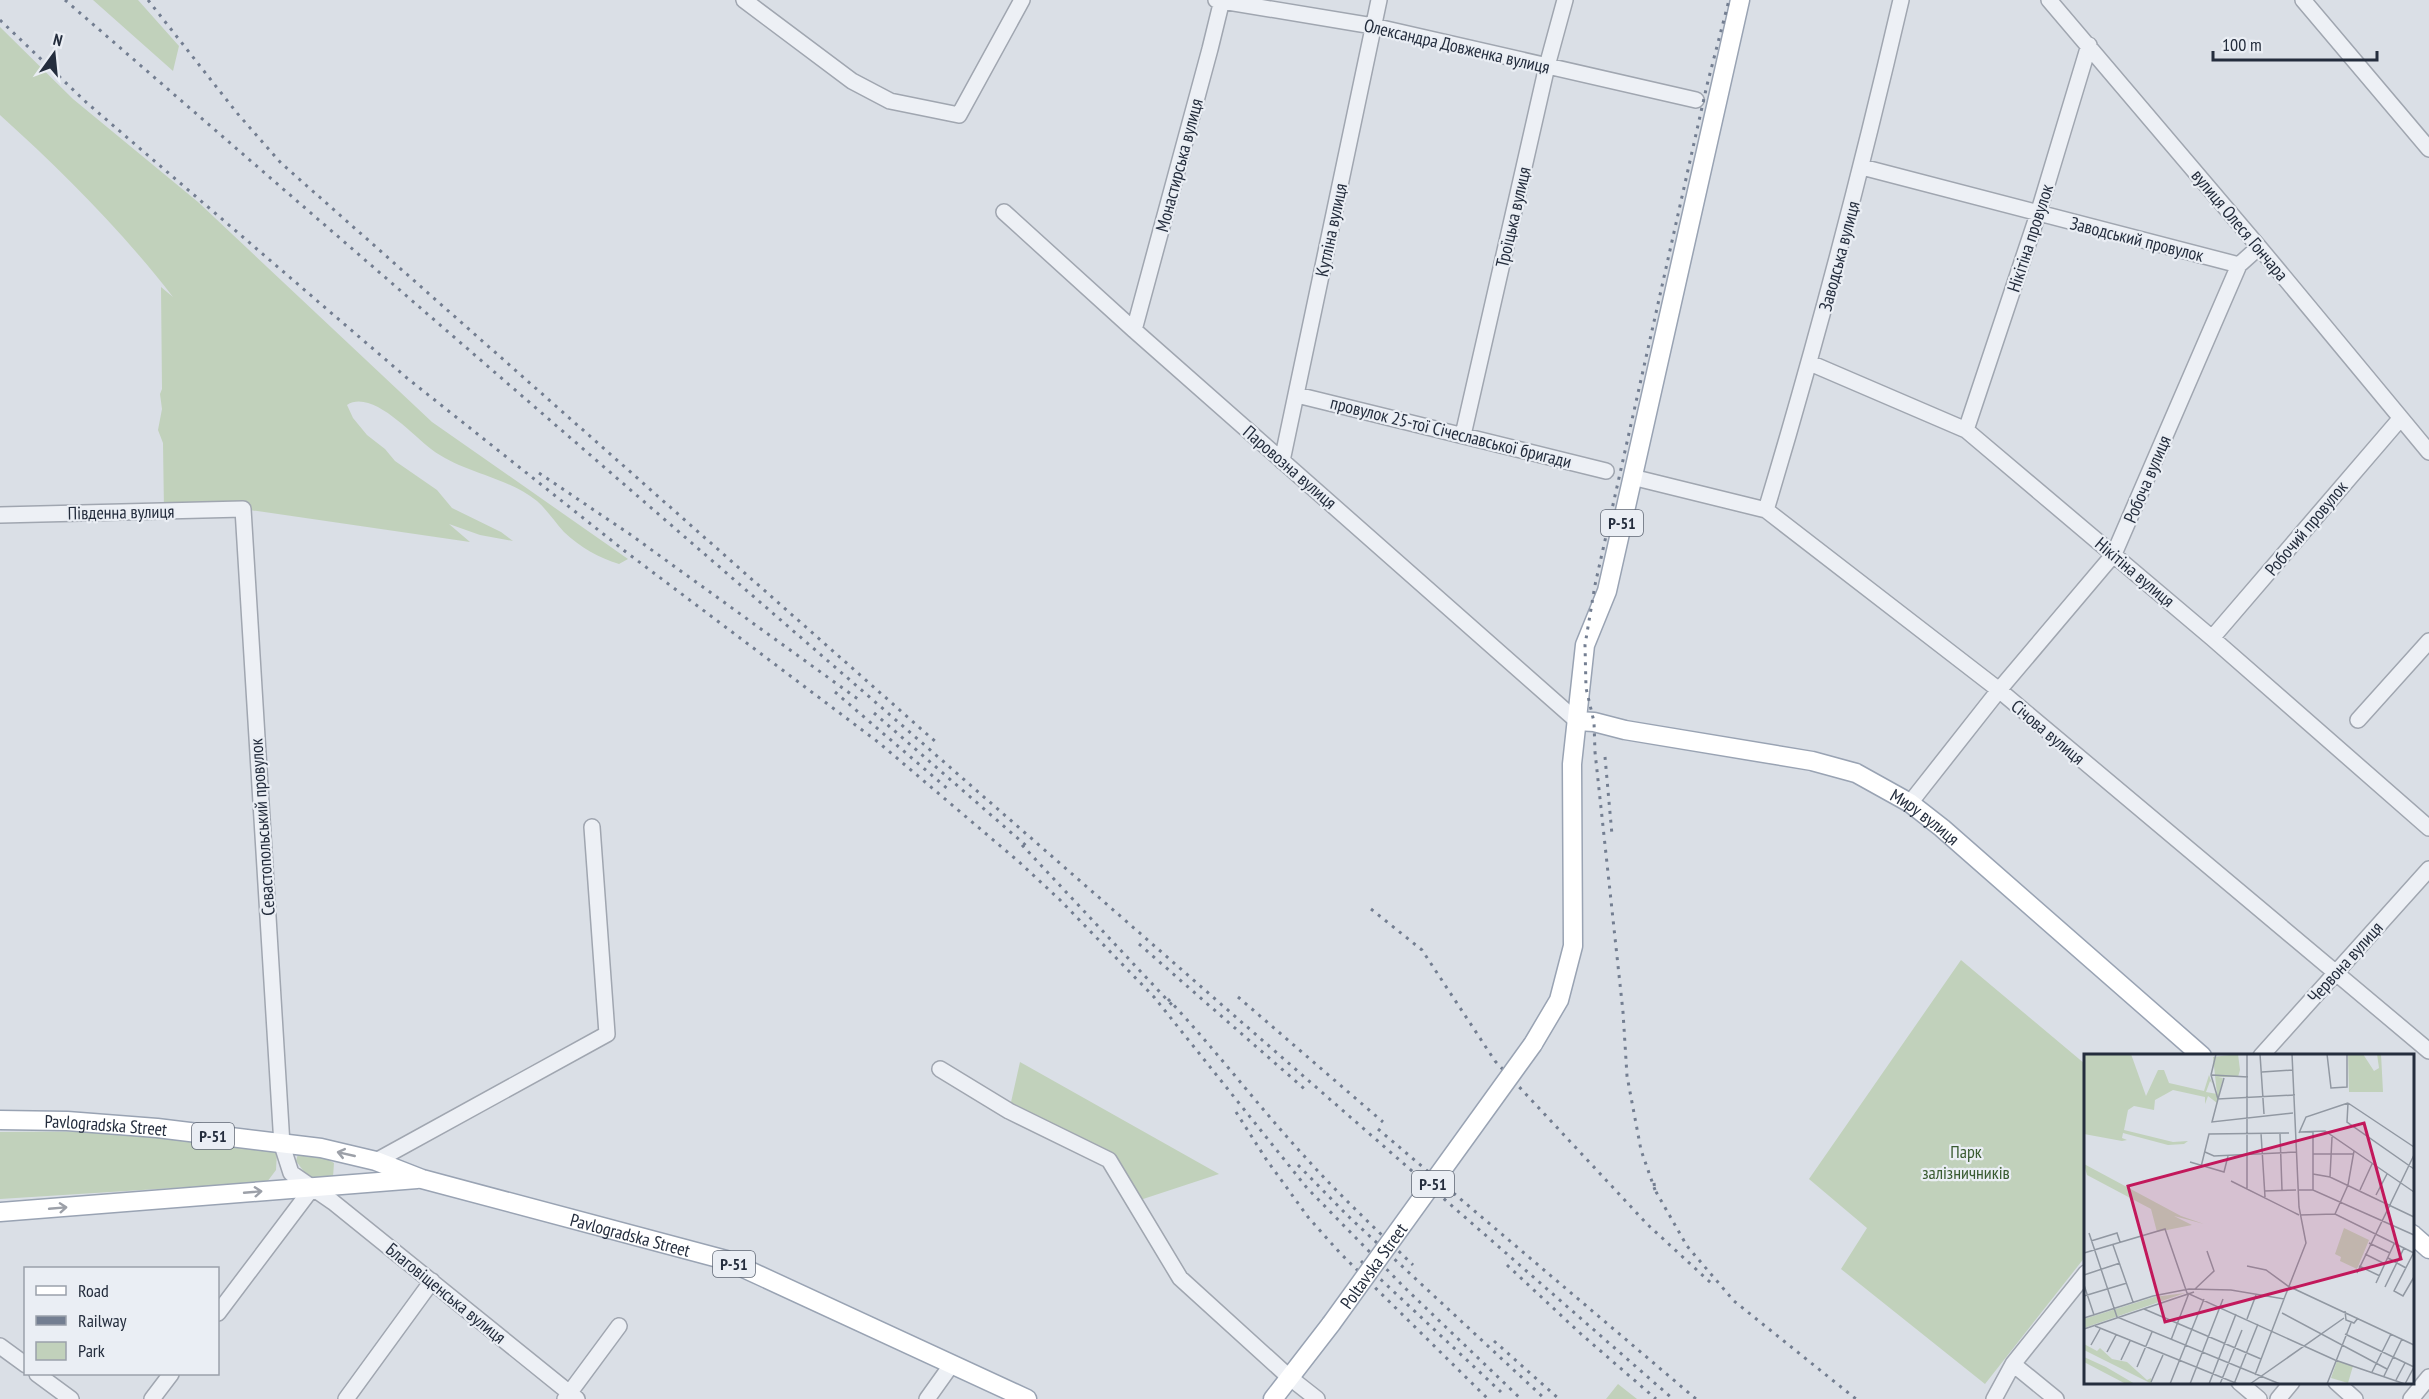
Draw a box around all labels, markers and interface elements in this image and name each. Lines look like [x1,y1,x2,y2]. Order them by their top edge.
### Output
street label: Олександра Довженка вулиця [1362,13,1552,79]
north arrow [24,24,84,84]
scale bar [2213,24,2376,62]
text: N [51,29,65,50]
text: 100 m [2222,33,2262,56]
street label: Монастирська вулиця [1150,96,1208,234]
street label: Троїцька вулиця [1490,164,1536,270]
street label: вулиця Олеся Гончара [2187,164,2293,286]
street label: Кутліна вулиця [1310,181,1352,279]
street label: Нікітіна провулок [2002,181,2058,295]
street label: Заводська вулиця [1813,198,1865,314]
street label: Заводський провулок [2068,211,2206,267]
street label: провулок 25-тої Січеславської бригади [1328,391,1574,473]
street label: Паровозна вулиця [1239,420,1341,514]
street label: Робоча вулиця [2118,432,2176,526]
street label: Робочий провулок [2260,476,2352,580]
street label: Південна вулиця [68,500,174,524]
road number: Р-51 [1601,510,1643,536]
street label: Нікітіна вулиця [2091,532,2180,612]
street label: Січова вулиця [2006,695,2090,770]
street label: Севастопольський провулок [244,738,280,916]
street label: Миру вулиця [1886,783,1965,850]
street label: Червона вулиця [2302,916,2388,1008]
inset map [2084,1054,2414,1384]
street label: Pavlogradska Street [44,1109,169,1141]
road number: Р-51 [192,1123,234,1149]
park label: Парк залізничників [1922,1140,2010,1184]
one-way arrow [337,1148,356,1160]
road number: Р-51 [1412,1171,1454,1197]
one-way arrow [242,1186,262,1197]
one-way arrow [48,1202,68,1213]
street label: Pavlogradska Street [568,1208,693,1261]
street label: Poltavska Street [1335,1218,1412,1313]
street label: Благовіщенська вулиця [381,1238,511,1348]
road number: Р-51 [713,1251,755,1277]
legend [24,1267,219,1375]
text: Road [78,1279,109,1302]
text: Railway [78,1309,127,1332]
text: Park [78,1339,105,1362]

